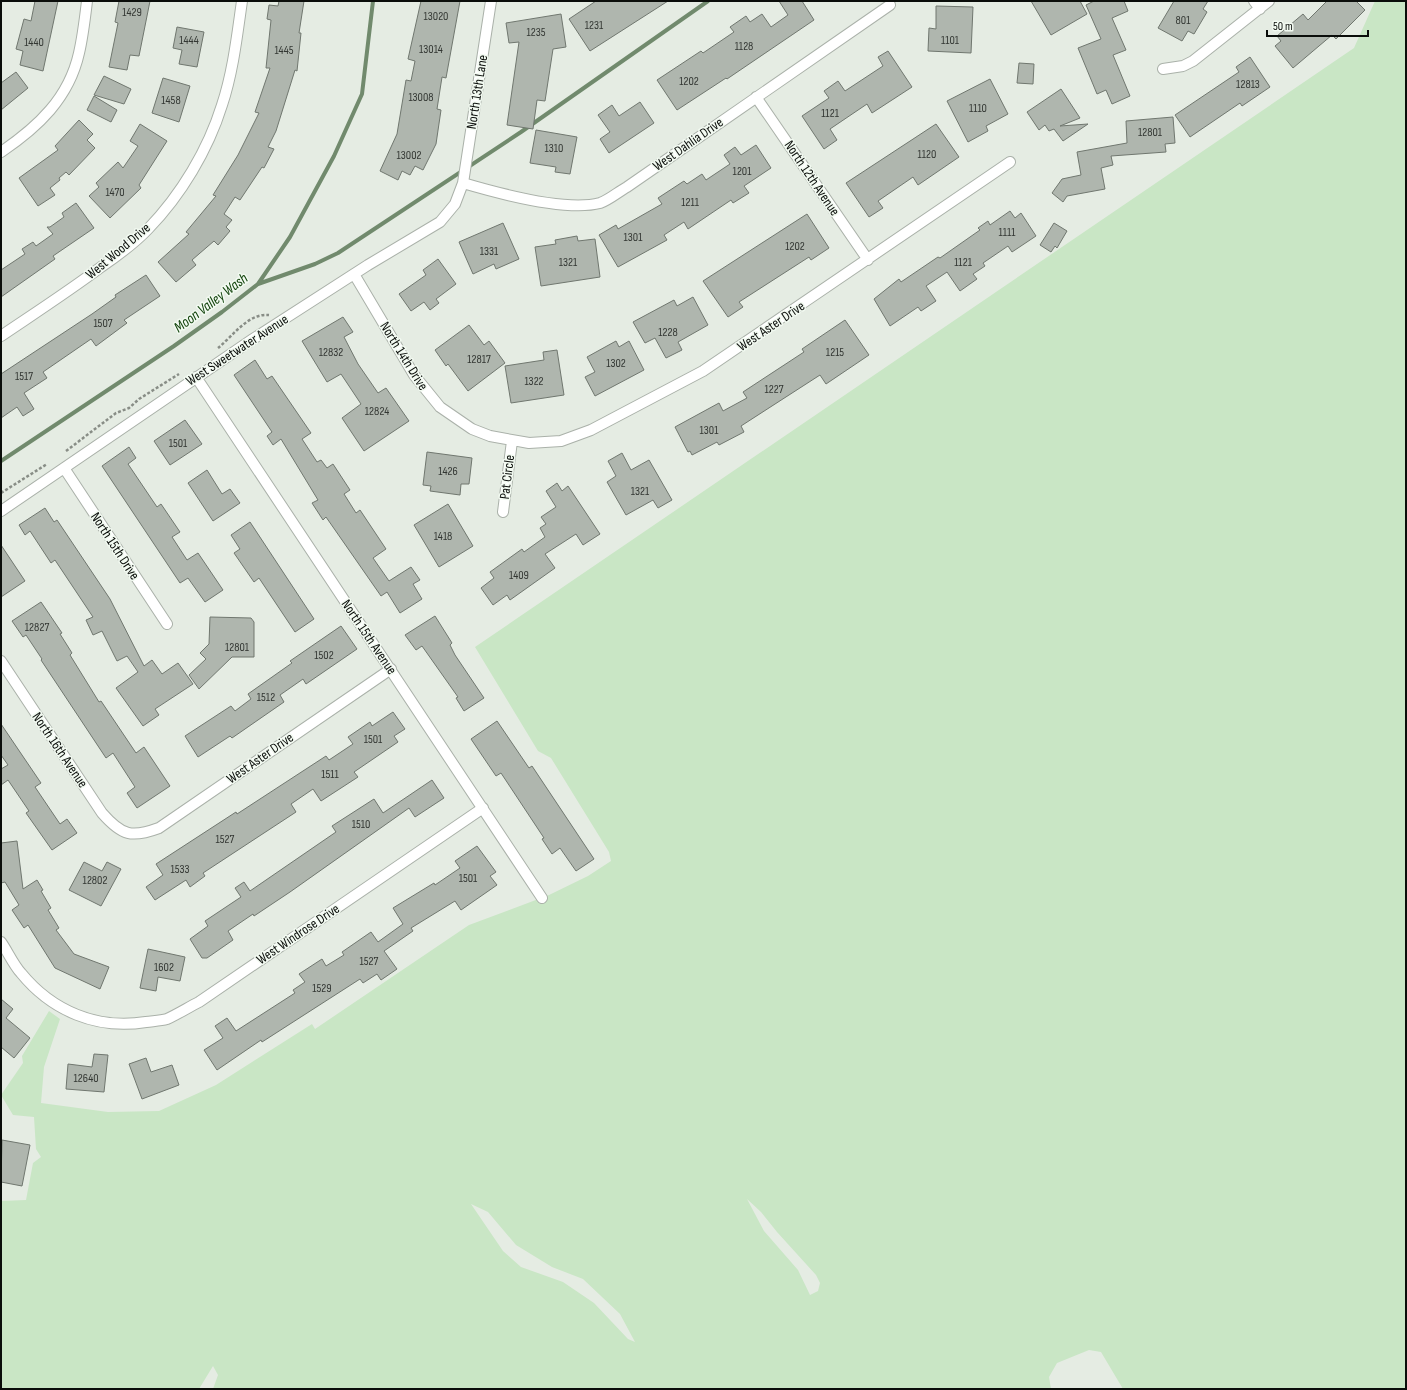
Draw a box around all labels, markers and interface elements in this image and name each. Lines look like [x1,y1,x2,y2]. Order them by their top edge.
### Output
house number: 1429 [122,5,142,20]
house number: 13020 [424,9,448,24]
scale bar [1267,12,1368,38]
house number: 801 [1176,13,1191,28]
house number: 1231 [585,18,604,33]
text: 50 m [1273,19,1293,34]
house number: 1235 [526,25,546,40]
house number: 1444 [179,33,199,48]
house number: 1101 [941,33,960,48]
house number: 1440 [24,35,44,50]
house number: 1128 [735,39,753,54]
house number: 13014 [419,42,443,57]
house number: 1445 [274,43,294,58]
street label: North 13th Lane [463,54,491,130]
house number: 1202 [679,74,699,89]
house number: 12813 [1236,77,1260,92]
house number: 13008 [408,90,434,105]
house number: 1458 [161,93,181,108]
house number: 1110 [969,101,987,116]
house number: 1121 [821,106,840,121]
street label: West Dahlia Drive [650,114,726,174]
house number: 12801 [1138,125,1163,140]
street label: North 12th Avenue [781,137,843,219]
house number: 1310 [545,141,563,156]
house number: 1120 [918,147,936,162]
house number: 13002 [397,148,421,163]
house number: 1201 [733,164,752,179]
house number: 1470 [105,185,125,200]
house number: 1211 [681,195,700,210]
street label: West Wood Drive [82,219,154,283]
house number: 1111 [999,225,1016,240]
house number: 1301 [624,230,643,245]
house number: 1202 [785,239,805,254]
house number: 1331 [480,244,499,259]
house number: 1321 [559,255,578,270]
house number: 1121 [954,255,973,270]
water label: Moon Valley Wash [170,269,252,337]
street label: West Aster Drive [734,297,808,355]
street label: West Sweetwater Avenue [183,311,291,389]
house number: 1507 [93,316,113,331]
street label: North 14th Drive [376,319,432,393]
house number: 1228 [658,325,678,340]
house number: 12832 [319,345,343,360]
house number: 1215 [826,345,844,360]
house number: 12817 [467,352,491,367]
house number: 1302 [606,356,626,371]
house number: 1517 [15,369,33,384]
house number: 1322 [524,374,544,389]
house number: 1227 [764,382,784,397]
house number: 12824 [365,404,389,419]
house number: 1301 [700,423,719,438]
house number: 1501 [169,436,188,451]
street label: Pat Circle [496,454,518,500]
house number: 1426 [438,464,458,479]
house number: 1321 [631,484,650,499]
street label: North 15th Drive [87,509,143,583]
house number: 1418 [434,529,452,544]
house number: 1409 [509,568,529,583]
street label: North 15th Avenue [338,596,400,678]
house number: 12827 [25,620,49,635]
house number: 12801 [225,640,250,655]
house number: 1502 [314,648,334,663]
house number: 1512 [257,690,275,705]
street label: North 16th Avenue [29,709,91,791]
street label: West Aster Drive [223,729,297,787]
house number: 1501 [364,732,383,747]
house number: 1511 [321,767,340,782]
house number: 1510 [352,817,370,832]
house number: 1527 [216,832,235,847]
house number: 1533 [170,862,190,877]
house number: 1501 [459,871,478,886]
house number: 12802 [83,873,107,888]
street label: West Windrose Drive [253,900,343,968]
house number: 1527 [360,954,379,969]
house number: 1602 [154,960,174,975]
house number: 1529 [312,981,332,996]
house number: 12640 [73,1071,99,1086]

